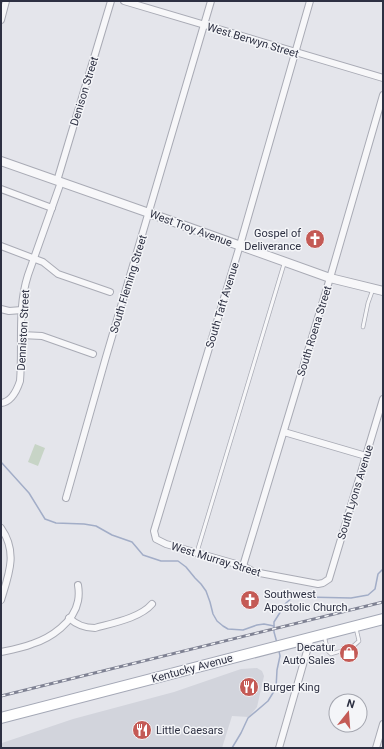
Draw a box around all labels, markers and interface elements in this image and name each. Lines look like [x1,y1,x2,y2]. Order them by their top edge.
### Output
street label: West Berwyn Street [205,20,301,61]
street label: Denison Street [68,55,101,127]
street label: West Troy Avenue [148,207,234,250]
place label: Gospel of Deliverance [244,227,301,253]
church icon: Gospel of Deliverance [304,228,326,250]
street label: South Fleming Street [107,233,150,335]
street label: South Taft Avenue [203,260,242,350]
street label: South Roena Street [295,284,335,378]
street label: Denniston Street [15,289,32,371]
street label: South Lyons Avenue [335,443,376,541]
street label: West Murray Street [169,540,263,579]
place label: Southwest Apostolic Church [264,588,348,614]
church icon: Southwest Apostolic Church [239,589,261,611]
place label: Decatur Auto Sales [283,641,335,667]
shop icon: Decatur Auto Sales [338,642,360,664]
street label: Kentucky Avenue [150,651,234,686]
restaurant icon: Burger King [238,676,260,698]
place label: Burger King [263,681,320,694]
north arrow [328,693,368,733]
text: N [345,697,357,711]
restaurant icon: Little Caesars [131,719,153,741]
place label: Little Caesars [156,724,223,737]

